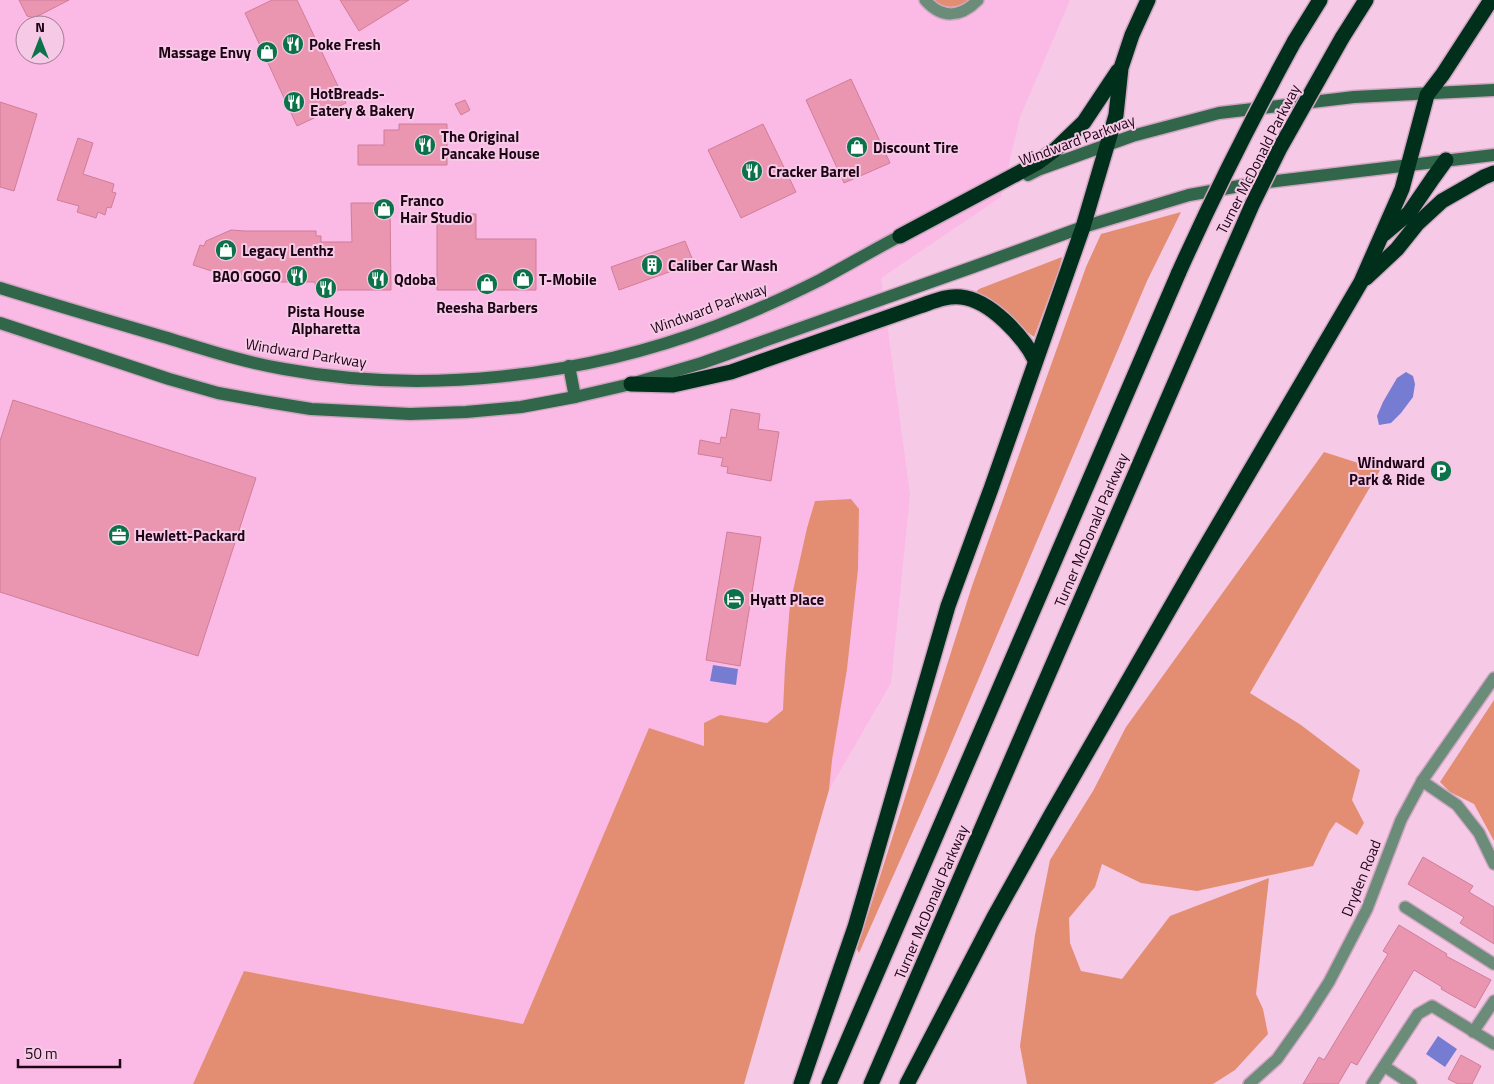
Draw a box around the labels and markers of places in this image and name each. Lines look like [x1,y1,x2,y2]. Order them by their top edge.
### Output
restaurant icon: Poke Fresh [281,32,305,56]
place label: Poke Fresh [309,33,381,56]
shop icon: Massage Envy [255,40,279,64]
place label: Massage Envy [158,41,251,64]
place label: HotBreads- Eatery & Bakery [310,82,415,122]
restaurant icon: HotBreads- Eatery & Bakery [282,90,306,114]
place label: The Original Pancake House [441,125,540,165]
restaurant icon: The Original Pancake House [413,133,437,157]
shop icon: Discount Tire [845,135,869,159]
place label: Discount Tire [873,136,959,159]
restaurant icon: Cracker Barrel [740,159,764,183]
place label: Cracker Barrel [768,160,860,183]
place label: Franco Hair Studio [400,189,473,229]
shop icon: Franco Hair Studio [372,197,396,221]
shop icon: Legacy Lenthz [214,238,238,262]
place label: Legacy Lenthz [242,239,334,262]
building icon: Caliber Car Wash [640,253,664,277]
place label: Caliber Car Wash [668,254,778,277]
restaurant icon: BAO GOGO [285,264,309,288]
place label: BAO GOGO [212,265,281,288]
restaurant icon: Qdoba [366,267,390,291]
shop icon: T-Mobile [511,267,535,291]
place label: Qdoba [394,268,436,291]
place label: T-Mobile [539,268,597,291]
shop icon: Reesha Barbers [475,272,499,296]
restaurant icon: Pista House Alpharetta [314,276,338,300]
place label: Reesha Barbers [436,296,538,319]
place label: Pista House Alpharetta [287,300,365,340]
place label: Windward Park & Ride [1349,451,1425,491]
parking icon: Windward Park & Ride [1429,459,1453,483]
office icon: Hewlett-Packard [107,523,131,547]
place label: Hewlett-Packard [135,524,245,547]
hotel icon: Hyatt Place [722,587,746,611]
place label: Hyatt Place [750,588,825,611]

